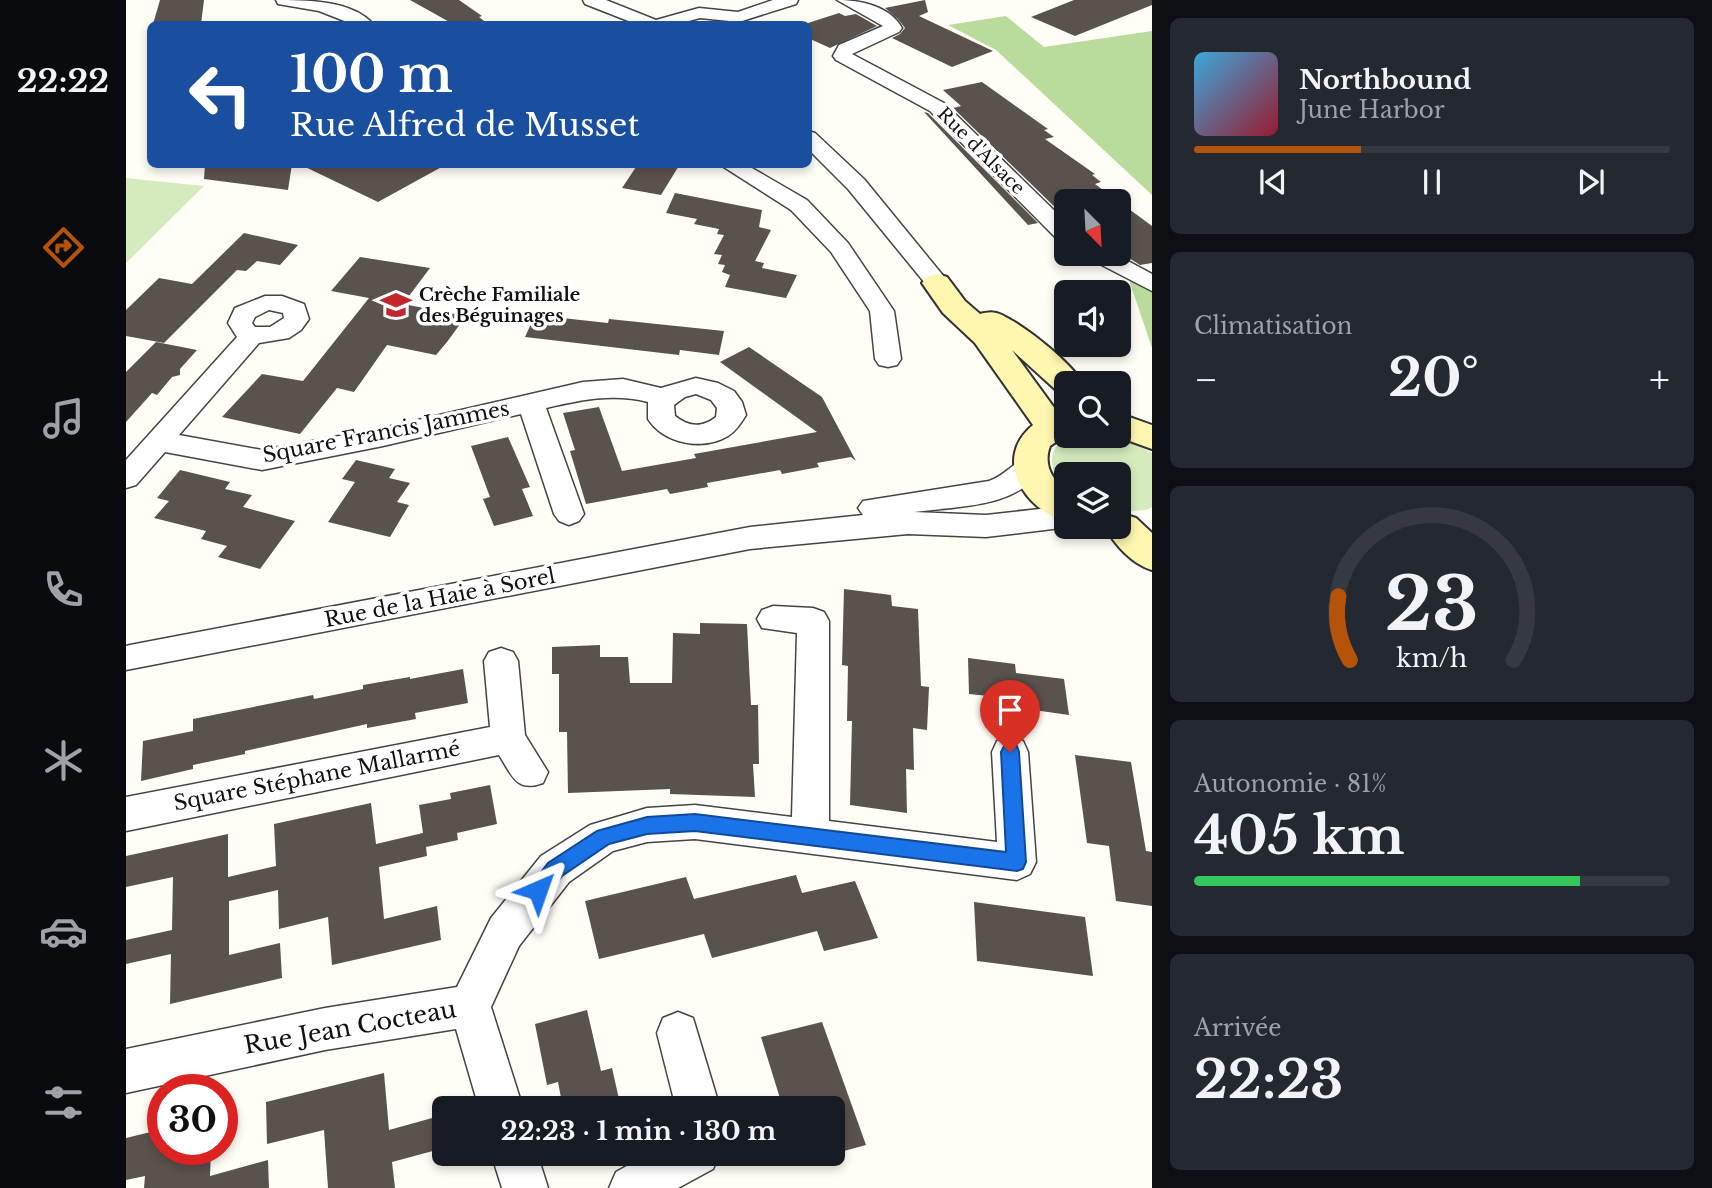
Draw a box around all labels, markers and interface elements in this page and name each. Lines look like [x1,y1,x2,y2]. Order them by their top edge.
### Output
text: 100 m [290,44,453,105]
icon: left [175,49,266,140]
text: 22:22 [17,61,109,101]
text: Northbound [1299,64,1471,96]
text: June Harbor [1299,96,1445,124]
street label: Rue d'Alsace [933,103,1029,199]
text: Rue Alfred de Musset [290,105,640,145]
icon: previous [1254,163,1292,201]
icon: pause [1413,163,1451,201]
icon: next [1572,163,1610,201]
north arrow [1054,189,1130,266]
map controls [1054,189,1131,539]
icon: directions [39,223,88,272]
button: sound [1054,280,1131,357]
place label: Crèche Familiale des Béguinages [419,284,580,327]
school or university icon: Crèche Familiale des Béguinages [379,288,413,322]
text: Climatisation [1194,312,1352,340]
text: 20° [1388,346,1479,410]
text: − [1194,356,1218,403]
text: + [1649,356,1670,403]
button: search [1054,371,1131,448]
icon: music [39,394,88,443]
street label: Square Francis Jammes [261,395,511,469]
button: layers [1054,462,1131,539]
text: 23 [1385,559,1479,650]
street label: Rue de la Haie à Sorel [322,563,558,633]
icon: phone [39,565,88,614]
text: km/h [1397,643,1467,674]
pin [980,680,1040,752]
icon: arrive [991,691,1029,729]
street label: Square Stéphane Mallarmé [171,735,463,817]
icon: climate [39,736,88,785]
text: Autonomie · 81% [1194,770,1387,798]
text: 405 km [1194,804,1405,868]
position arrow [501,853,575,927]
icon: car [39,907,88,956]
street label: Rue Jean Cocteau [242,994,458,1060]
text: Arrivée [1194,1014,1281,1042]
text: 22:23 [1194,1048,1343,1112]
speed limit sign: 30 [147,1074,238,1165]
icon: filters [39,1078,88,1127]
text: 22:23 · 1 min · 130 m [501,1115,776,1147]

